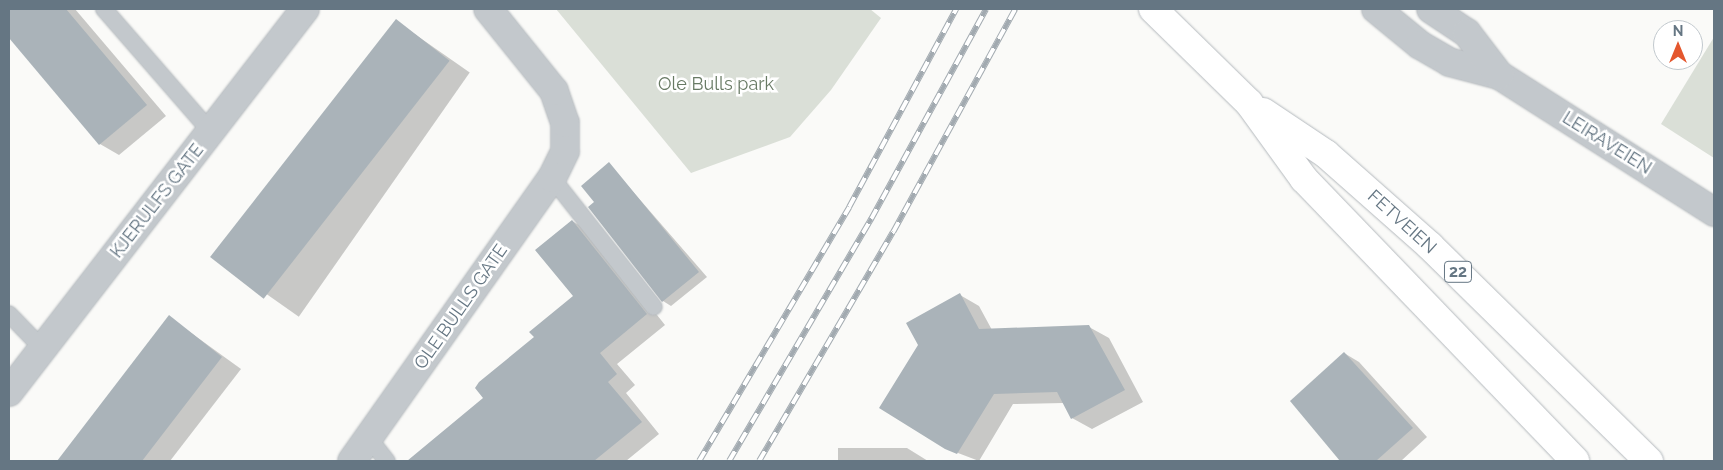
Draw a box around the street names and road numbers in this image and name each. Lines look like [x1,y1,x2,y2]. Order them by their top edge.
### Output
street label: LEIRAVEIEN [1558,107,1656,179]
street label: KJERULFS GATE [106,140,208,262]
street label: FETVEIEN [1363,186,1441,258]
street label: OLE BULLS GATE [410,240,512,374]
road number: 22 [1443,258,1473,286]

